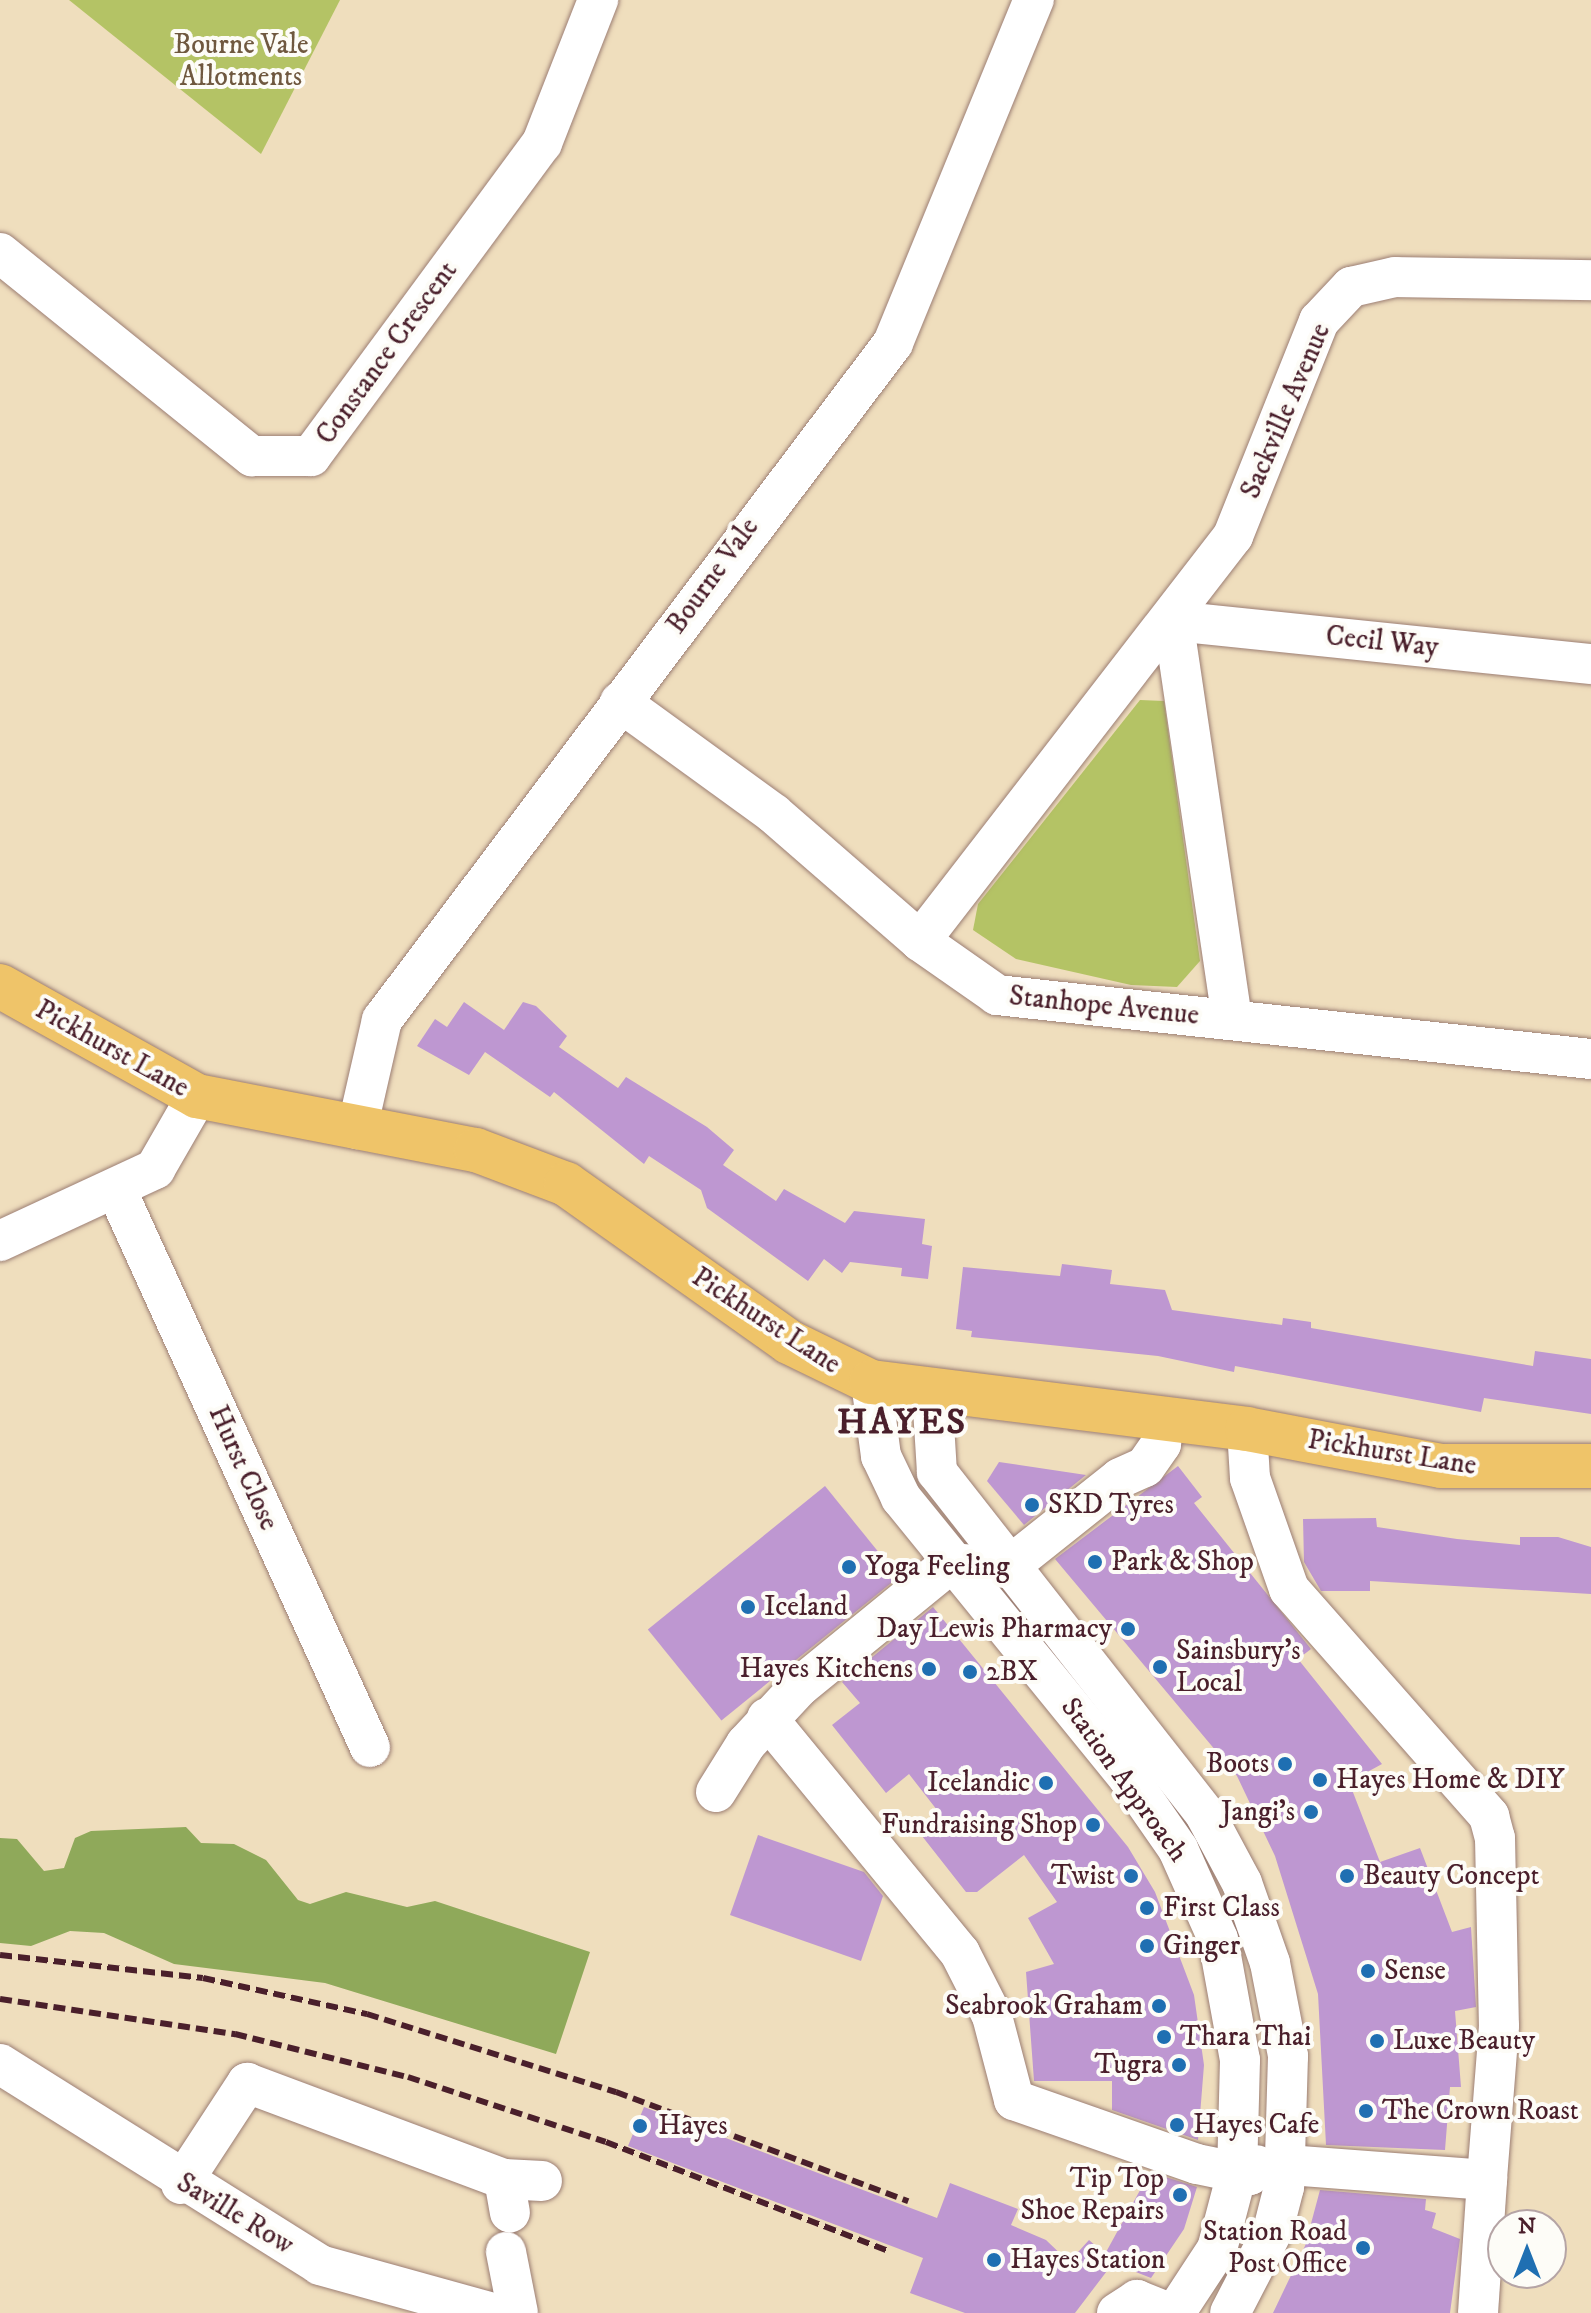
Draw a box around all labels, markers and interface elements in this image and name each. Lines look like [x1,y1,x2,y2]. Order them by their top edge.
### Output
park label: Bourne Vale Allotments [173,28,309,94]
street label: Constance Crescent [309,255,465,451]
street label: Sackville Avenue [1234,318,1338,504]
street label: Bourne Vale [660,511,766,641]
street label: Cecil Way [1324,619,1440,665]
street label: Stanhope Avenue [1007,979,1201,1033]
street label: Pickhurst Lane [29,993,195,1105]
street label: Pickhurst Lane [685,1261,847,1381]
street label: Hurst Close [201,1400,285,1536]
district label: HAYES [837,1401,967,1445]
street label: Pickhurst Lane [1305,1423,1479,1483]
place label: SKD Tyres [1048,1488,1174,1522]
marker: SKD Tyres [1023,1496,1041,1514]
place label: Park & Shop [1111,1545,1254,1579]
place label: Yoga Feeling [865,1550,1010,1584]
marker: Park & Shop [1086,1553,1104,1571]
marker: Yoga Feeling [840,1558,858,1576]
place label: Iceland [764,1590,848,1624]
marker: Iceland [739,1598,757,1616]
place label: Day Lewis Pharmacy [876,1612,1112,1646]
marker: Day Lewis Pharmacy [1119,1620,1137,1638]
place label: Sainsbury's Local [1176,1634,1301,1700]
place label: Hayes Kitchens [740,1652,913,1686]
place label: 2BX [986,1655,1038,1689]
marker: Sainsbury's Local [1151,1658,1169,1676]
marker: Hayes Kitchens [920,1660,938,1678]
marker: 2BX [961,1663,979,1681]
street label: Station Approach [1053,1691,1195,1869]
place label: Boots [1206,1747,1269,1781]
marker: Boots [1276,1755,1294,1773]
place label: Hayes Home & DIY [1336,1763,1564,1797]
place label: Icelandic [927,1766,1030,1800]
marker: Hayes Home & DIY [1311,1771,1329,1789]
marker: Icelandic [1037,1774,1055,1792]
place label: Jangi's [1221,1795,1295,1829]
marker: Jangi's [1302,1803,1320,1821]
place label: Fundraising Shop [881,1808,1077,1842]
marker: Fundraising Shop [1084,1816,1102,1834]
place label: Twist [1051,1859,1115,1893]
place label: Beauty Concept [1363,1859,1539,1893]
marker: Twist [1122,1867,1140,1885]
marker: Beauty Concept [1338,1867,1356,1885]
place label: First Class [1163,1891,1280,1925]
marker: First Class [1138,1899,1156,1917]
place label: Ginger [1163,1929,1240,1963]
marker: Ginger [1138,1937,1156,1955]
place label: Sense [1384,1954,1446,1988]
marker: Sense [1359,1962,1377,1980]
place label: Seabrook Graham [945,1989,1143,2023]
marker: Seabrook Graham [1150,1997,1168,2015]
place label: Thara Thai [1180,2020,1311,2054]
place label: Luxe Beauty [1393,2024,1535,2058]
marker: Thara Thai [1155,2028,1173,2046]
marker: Luxe Beauty [1368,2032,1386,2050]
place label: Tugra [1094,2048,1163,2082]
marker: Tugra [1170,2056,1188,2074]
place label: The Crown Roast [1382,2094,1579,2128]
marker: The Crown Roast [1357,2102,1375,2120]
place label: Hayes Cafe [1193,2108,1319,2142]
place label: Hayes [658,2109,727,2143]
marker: Hayes [629,2115,651,2137]
marker: Hayes Cafe [1168,2116,1186,2134]
place label: Tip Top Shoe Repairs [1020,2162,1164,2228]
street label: Saville Row [170,2166,300,2262]
marker: Tip Top Shoe Repairs [1171,2186,1189,2204]
north arrow [1487,2209,1567,2289]
text: N [1518,2213,1536,2240]
place label: Station Road Post Office [1203,2215,1347,2281]
marker: Station Road Post Office [1354,2239,1372,2257]
place label: Hayes Station [1010,2243,1165,2277]
marker: Hayes Station [985,2251,1003,2269]

